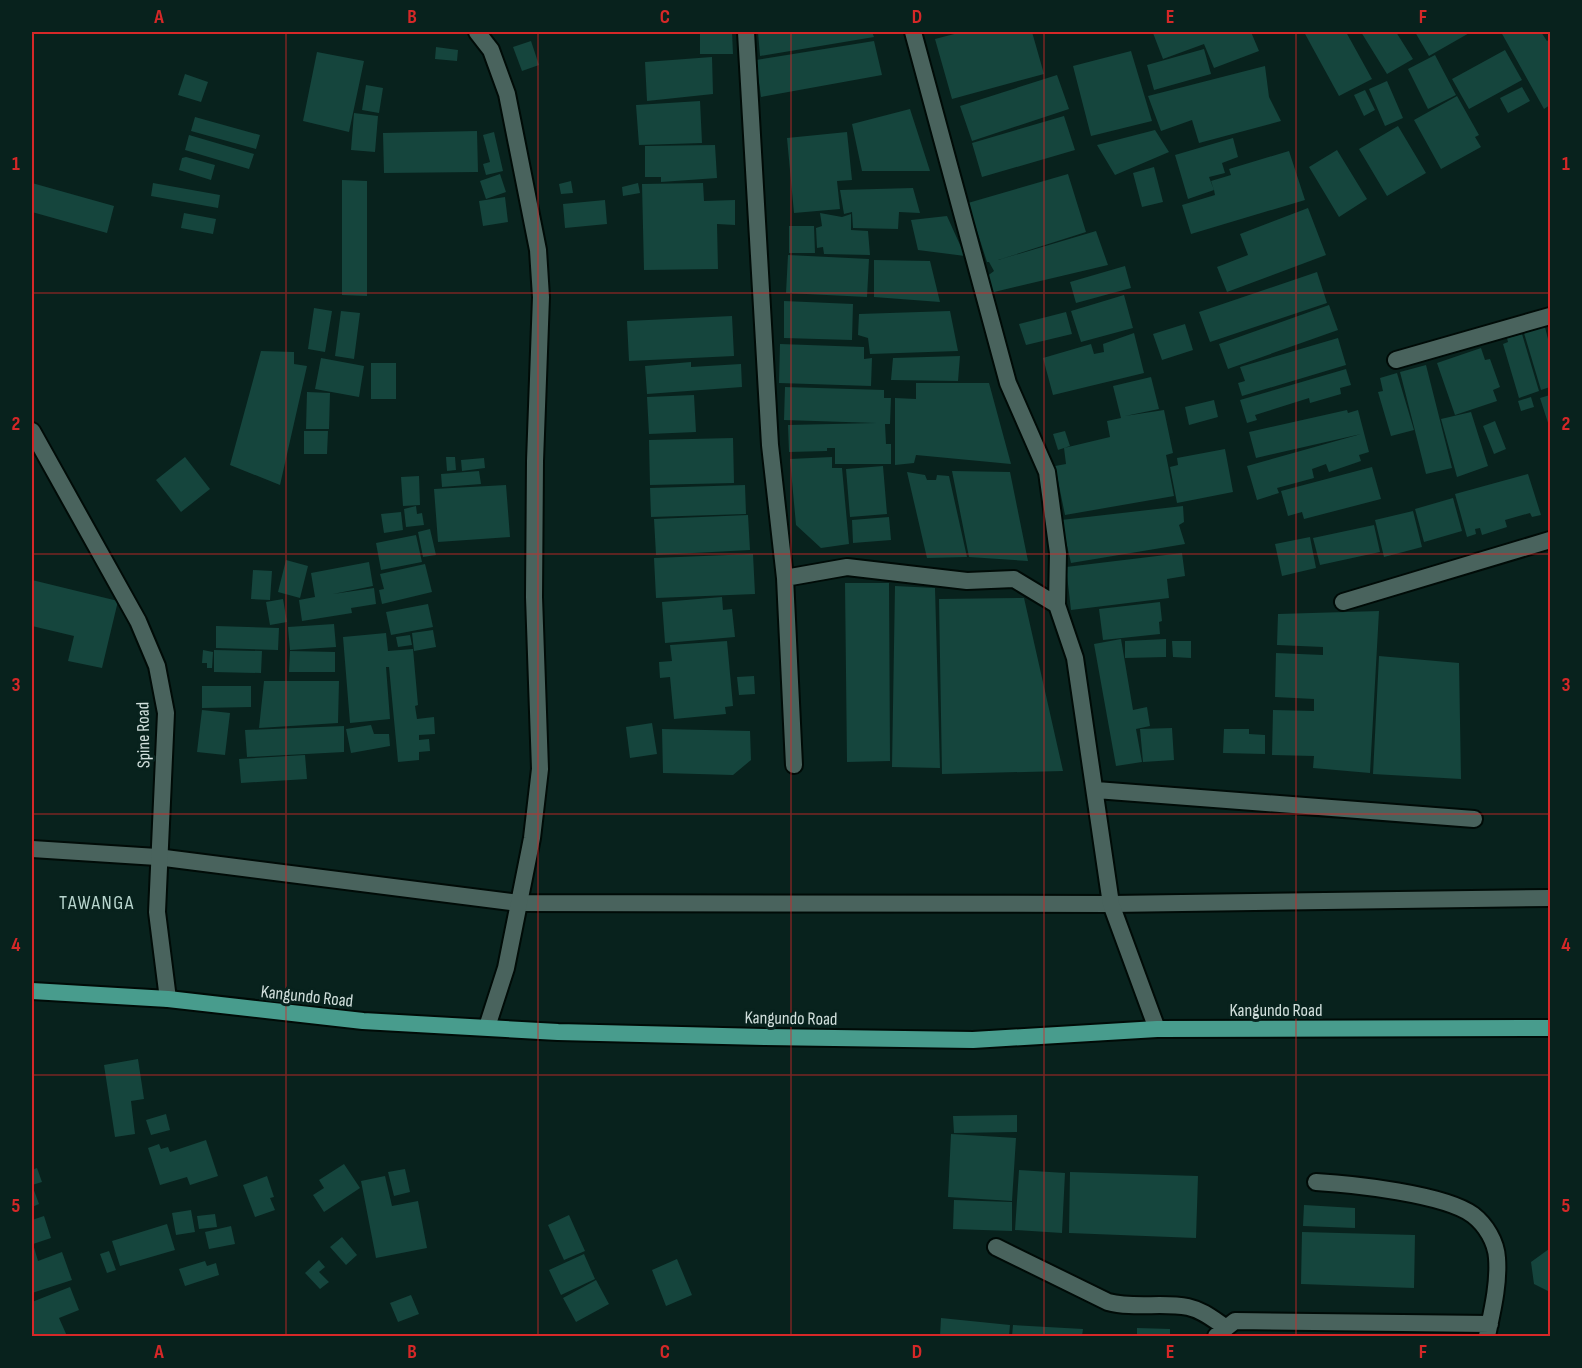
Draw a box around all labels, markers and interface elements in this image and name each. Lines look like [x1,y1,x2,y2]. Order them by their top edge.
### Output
text: A [153,5,164,29]
text: B [407,5,417,29]
text: C [660,5,670,29]
text: D [912,5,922,29]
text: E [1166,5,1174,29]
text: F [1419,5,1427,29]
text: 1 [12,152,20,176]
text: 1 [1562,152,1570,176]
text: 2 [12,412,20,436]
text: 2 [1562,412,1570,436]
text: 3 [12,673,21,697]
text: 3 [1562,673,1571,697]
street label: Spine Road [132,702,155,768]
district label: TAWANGA [59,891,135,915]
text: 4 [11,933,21,957]
text: 4 [1561,933,1571,957]
street label: Kangundo Road [260,981,354,1012]
street label: Kangundo Road [1230,1000,1322,1021]
street label: Kangundo Road [744,1007,838,1030]
text: 5 [12,1194,21,1218]
text: 5 [1562,1194,1571,1218]
text: A [153,1340,164,1364]
text: B [407,1340,417,1364]
text: C [660,1340,670,1364]
text: D [912,1340,922,1364]
text: E [1166,1340,1174,1364]
text: F [1419,1340,1427,1364]

